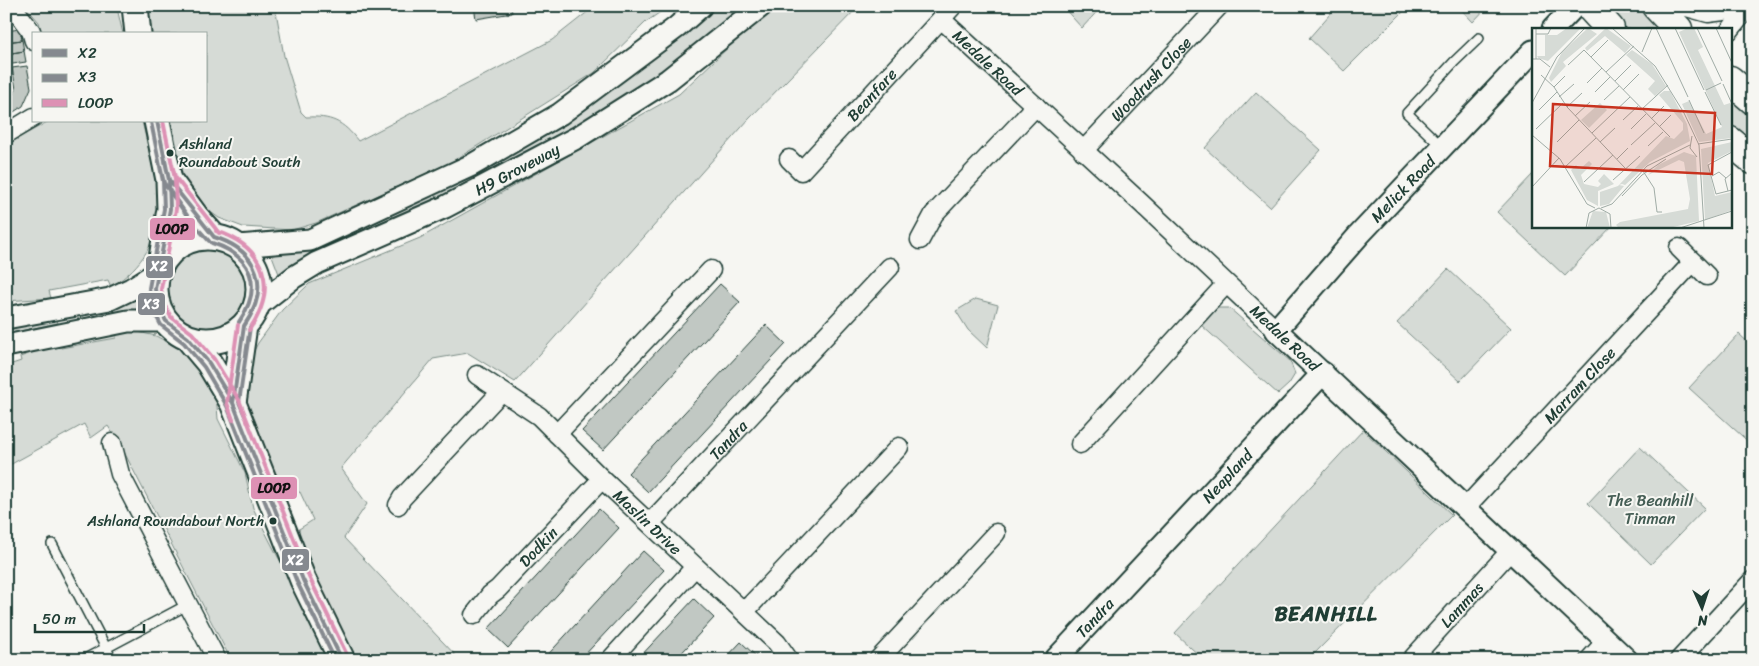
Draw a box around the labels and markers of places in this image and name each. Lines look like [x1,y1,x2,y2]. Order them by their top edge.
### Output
place label: Ashland Roundabout South [178,131,301,175]
marker: Ashland Roundabout South [165,148,175,158]
place label: Ashland Roundabout North [86,508,264,534]
marker: Ashland Roundabout North [268,516,278,526]

